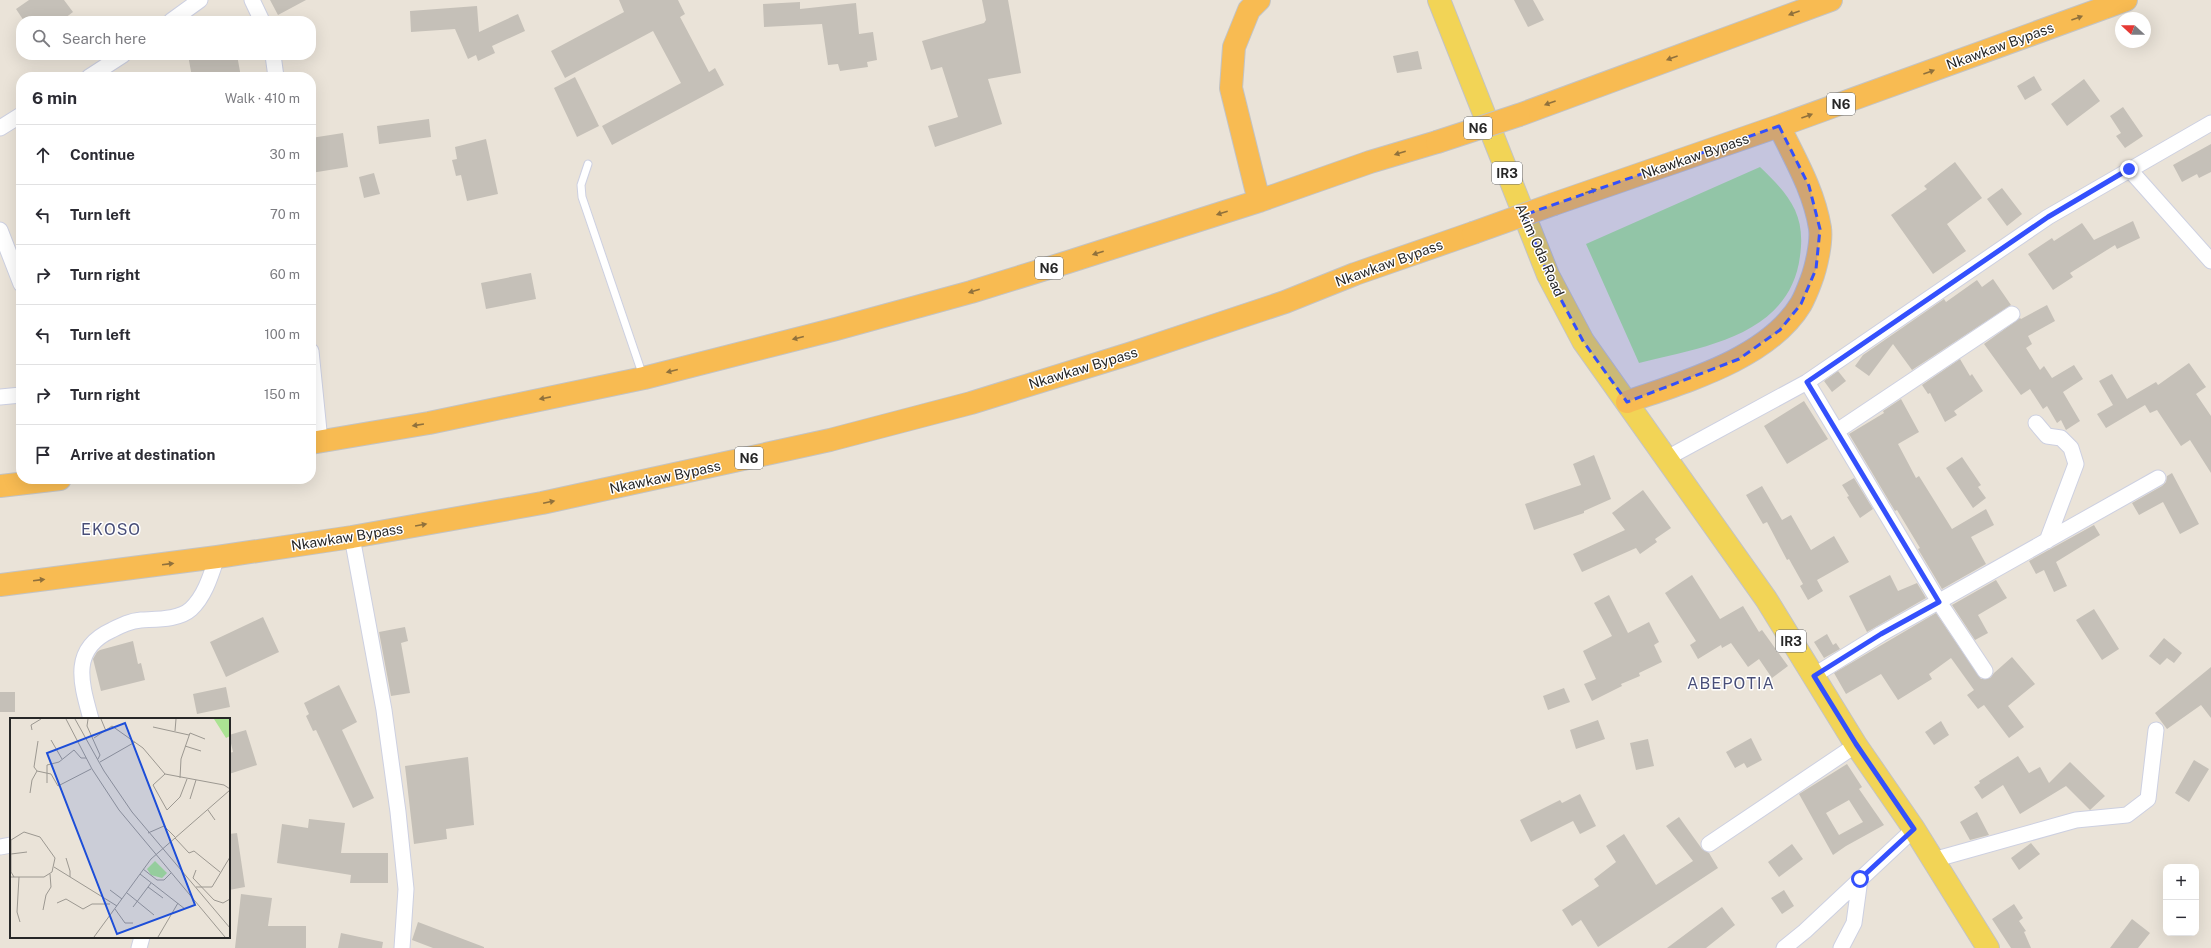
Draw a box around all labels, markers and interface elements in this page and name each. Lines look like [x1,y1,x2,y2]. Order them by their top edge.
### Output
one-way arrow [1788,11,1800,17]
north arrow [2115,12,2151,48]
one-way arrow [2072,14,2084,20]
search box [16,16,316,60]
street label: Nkawkaw Bypass [1944,19,2056,73]
icon: search [30,27,52,49]
text: Search here [62,30,146,47]
one-way arrow [1666,56,1678,62]
one-way arrow [1923,69,1935,75]
text: 6 min [32,88,77,108]
text: Walk · 410 m [225,91,300,106]
road number: N6 [1827,93,1855,115]
one-way arrow [1544,101,1556,107]
one-way arrow [1801,113,1813,119]
road number: N6 [1464,117,1492,139]
street label: Nkawkaw Bypass [1639,130,1751,182]
icon: ahead [32,144,54,166]
text: Continue [70,146,135,163]
text: 30 m [270,147,300,162]
one-way arrow [1394,150,1406,156]
route end [2120,160,2138,178]
road number: IR3 [1492,162,1522,184]
one-way arrow [1586,188,1598,194]
street label: Akim Oda Road [1512,201,1568,299]
icon: left [32,204,54,226]
text: Turn left [70,206,131,223]
text: 70 m [270,207,300,222]
one-way arrow [1216,210,1228,216]
street label: Nkawkaw Bypass [1333,236,1445,290]
one-way arrow [1092,250,1104,256]
road number: N6 [1035,257,1063,279]
icon: right [32,264,54,286]
text: Turn right [70,266,140,283]
text: 60 m [270,267,300,282]
one-way arrow [968,288,980,294]
icon: left [32,324,54,346]
text: Turn left [70,326,131,343]
text: 100 m [264,327,300,342]
one-way arrow [792,336,804,342]
street label: Nkawkaw Bypass [1027,344,1139,392]
one-way arrow [666,368,678,374]
icon: right [32,384,54,406]
text: Turn right [70,386,140,403]
text: 150 m [264,387,300,402]
one-way arrow [539,396,551,402]
one-way arrow [412,422,424,428]
icon: arrive [32,444,54,466]
text: Arrive at destination [70,446,215,463]
road number: N6 [735,447,763,469]
street label: Nkawkaw Bypass [608,457,722,497]
one-way arrow [542,498,555,504]
district label: EKOSO [81,520,141,539]
street label: Nkawkaw Bypass [290,520,404,554]
one-way arrow [415,521,427,527]
one-way arrow [162,560,174,567]
one-way arrow [33,577,45,583]
road number: IR3 [1776,630,1806,652]
district label: ABEPOTIA [1687,674,1775,693]
inset map [10,718,230,938]
map controls [2163,864,2199,936]
button: + [2163,864,2199,900]
route start [1851,870,1869,888]
button: − [2163,900,2199,936]

